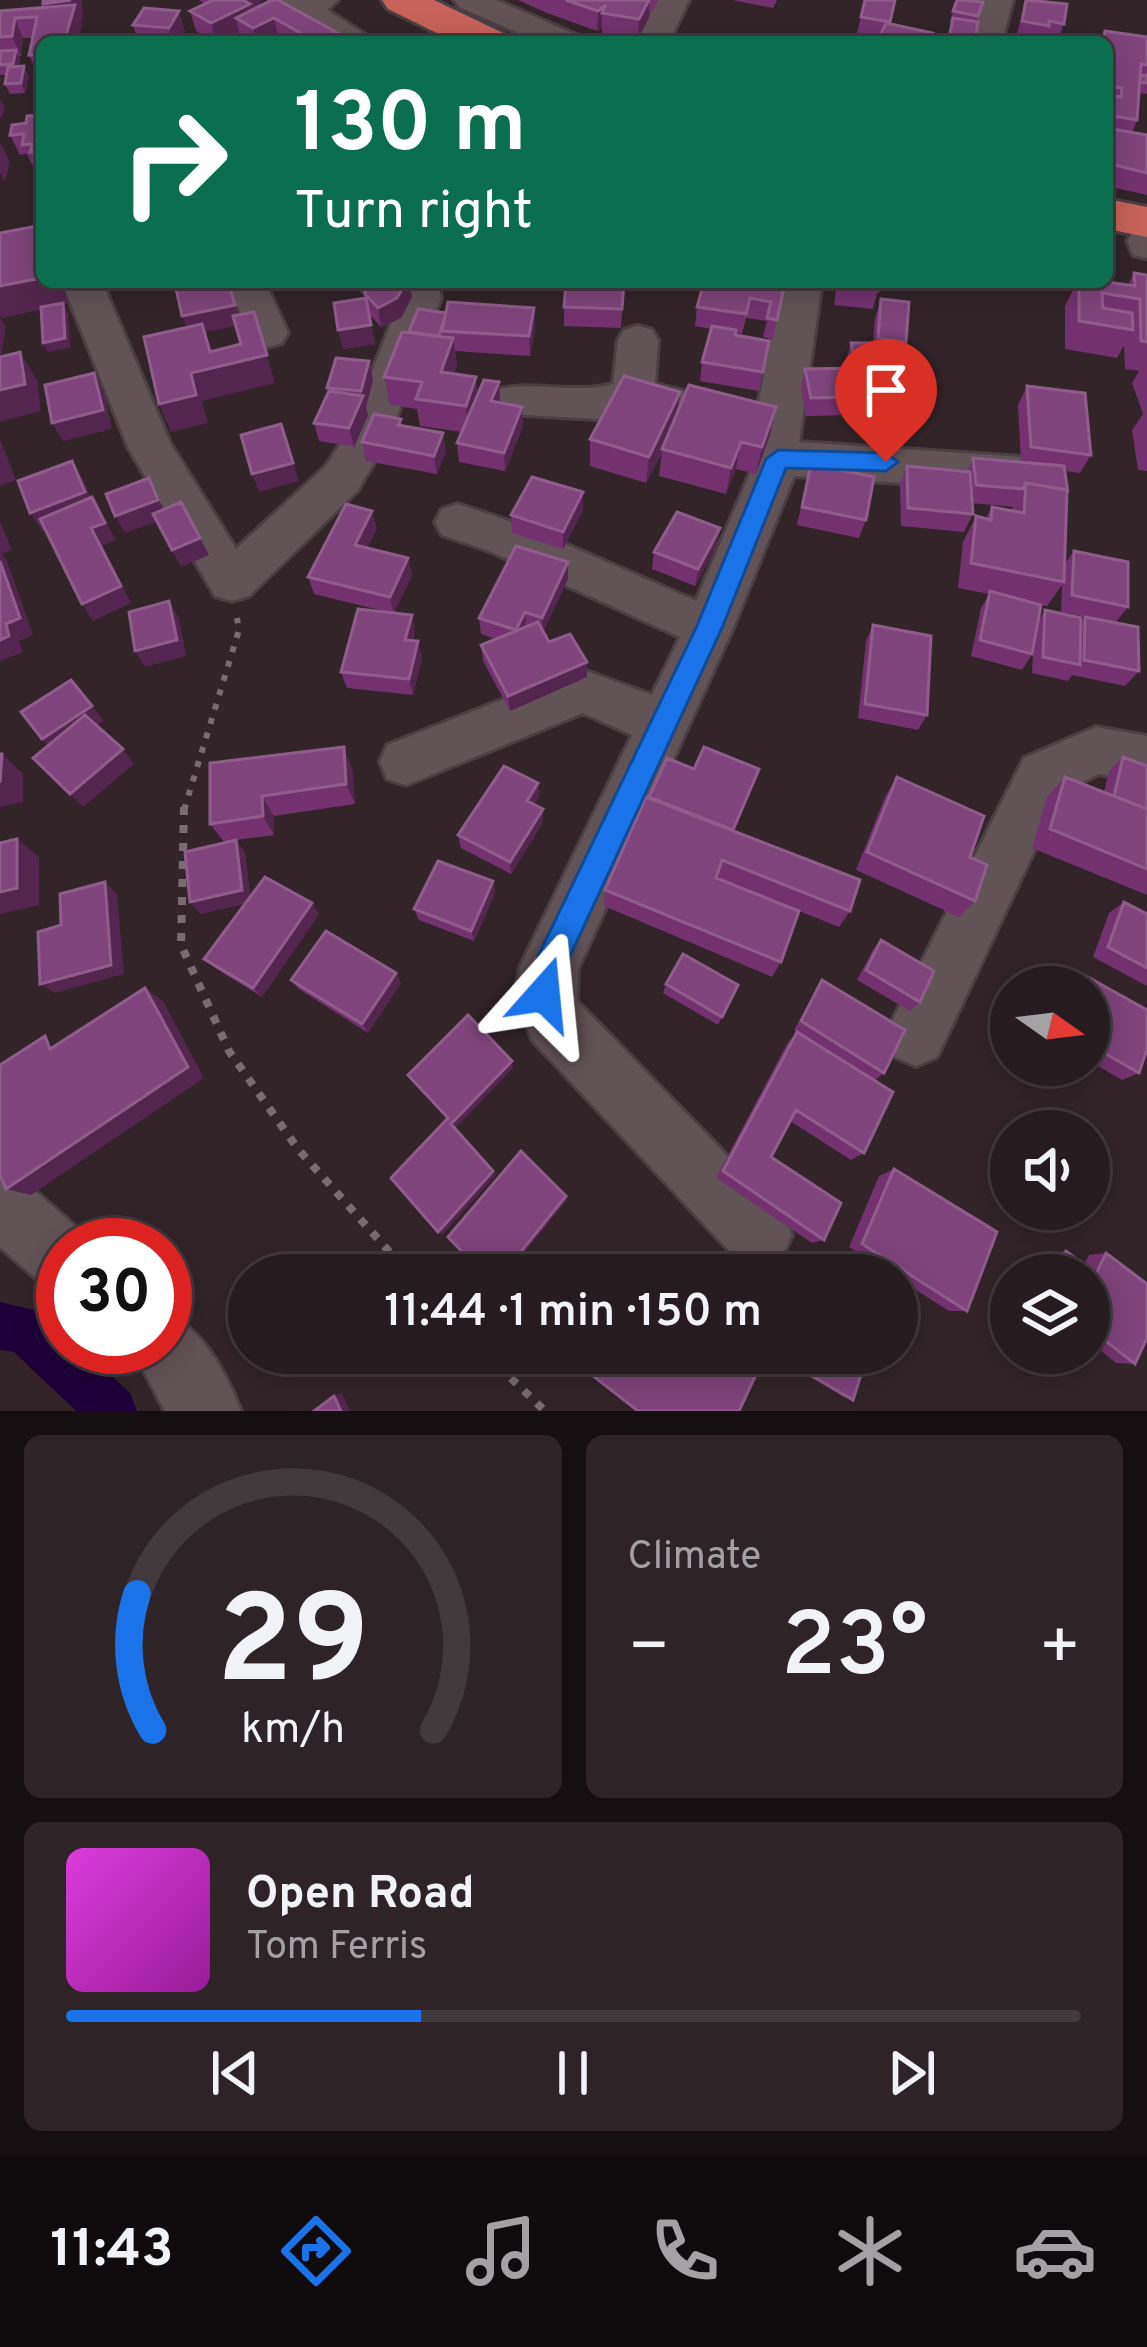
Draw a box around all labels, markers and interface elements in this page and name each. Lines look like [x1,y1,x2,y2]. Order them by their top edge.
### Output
text: 130 m [294,75,526,181]
icon: right [96,84,252,240]
text: Turn right [294,179,533,248]
pin [835,339,937,462]
icon: arrive [853,357,919,423]
position arrow [481,931,607,1057]
north arrow [990,966,1110,1086]
map controls [990,966,1110,1374]
button: sound [990,1110,1110,1230]
speed limit sign: 30 [36,1218,192,1374]
button: layers [990,1254,1110,1374]
text: 11:44 · 1 min · 150 m [384,1285,762,1342]
text: Climate [628,1534,761,1583]
text: 29 [216,1569,369,1727]
text: 23° [781,1594,927,1707]
text: − [628,1609,670,1692]
text: + [1038,1609,1081,1692]
text: km/h [241,1703,345,1757]
text: Open Road [246,1867,474,1924]
text: Tom Ferris [246,1924,427,1973]
icon: previous [202,2040,268,2106]
icon: pause [540,2040,606,2106]
icon: next [879,2040,945,2106]
icon: directions [274,2209,358,2293]
icon: music [459,2209,543,2293]
icon: phone [643,2209,727,2293]
icon: climate [828,2209,912,2293]
icon: car [1013,2209,1097,2293]
text: 11:43 [50,2217,174,2286]

